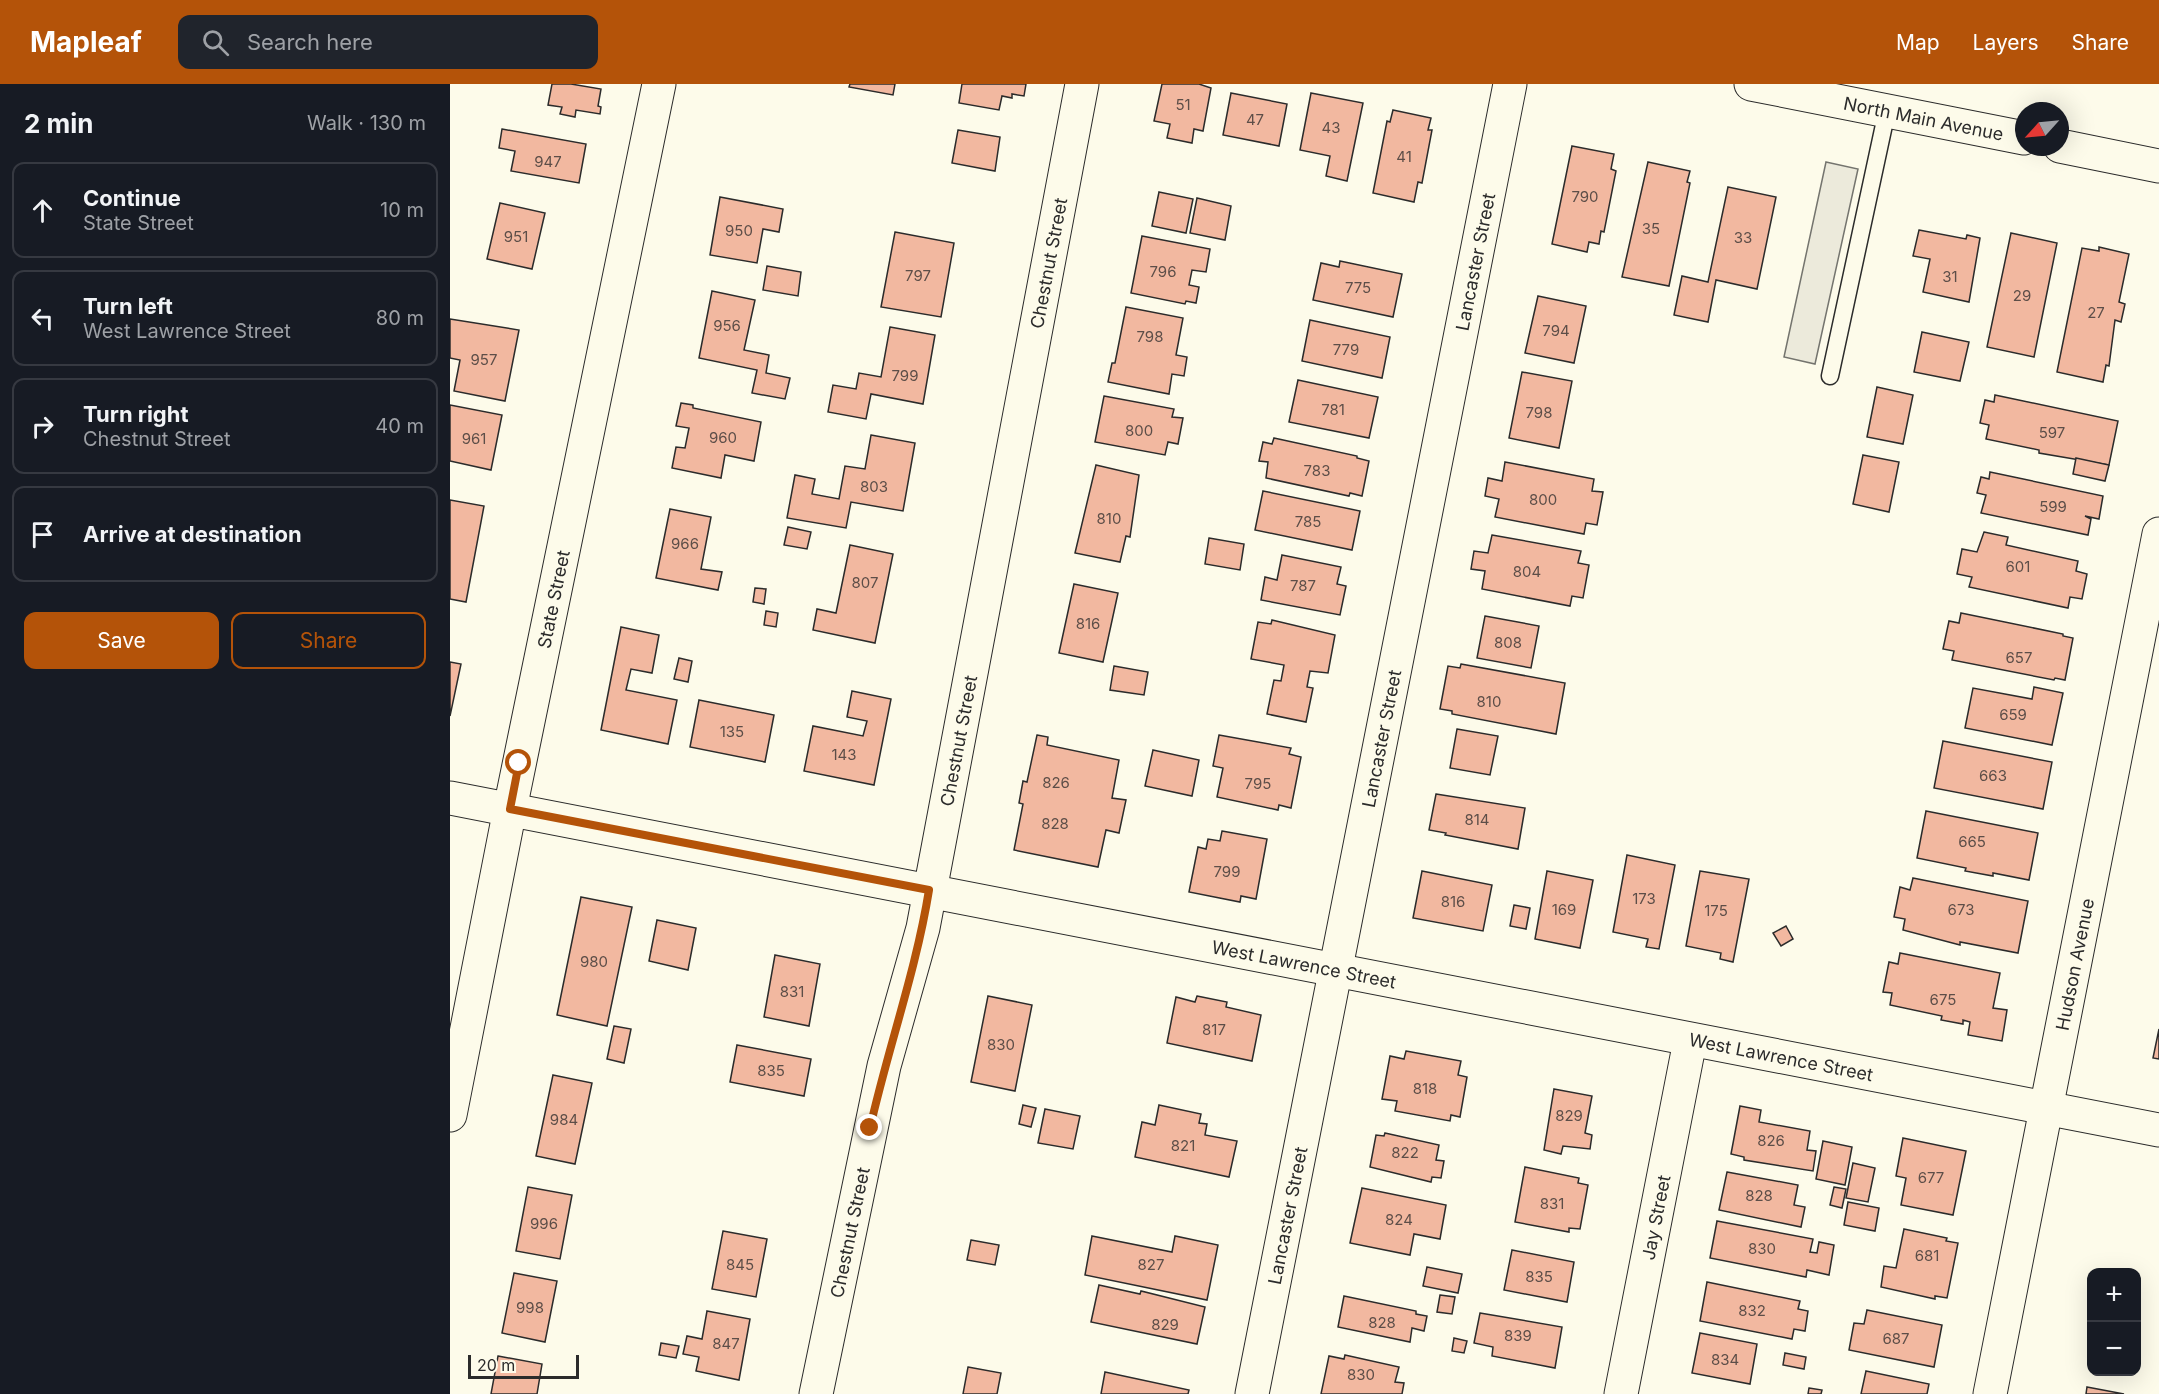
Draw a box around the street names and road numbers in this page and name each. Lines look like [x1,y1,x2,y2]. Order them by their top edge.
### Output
street label: North Main Avenue [1842,92,2006,144]
street label: Lancaster Street [1451,191,1499,332]
street label: Chestnut Street [1026,196,1071,330]
street label: State Street [533,548,573,650]
street label: Lancaster Street [1357,668,1405,809]
street label: Chestnut Street [936,673,981,808]
street label: Hudson Avenue [2051,896,2098,1032]
street label: West Lawrence Street [1210,936,1398,992]
street label: West Lawrence Street [1687,1028,1875,1085]
street label: Lancaster Street [1263,1145,1311,1286]
street label: Chestnut Street [826,1165,873,1300]
street label: Jay Street [1637,1173,1674,1262]

